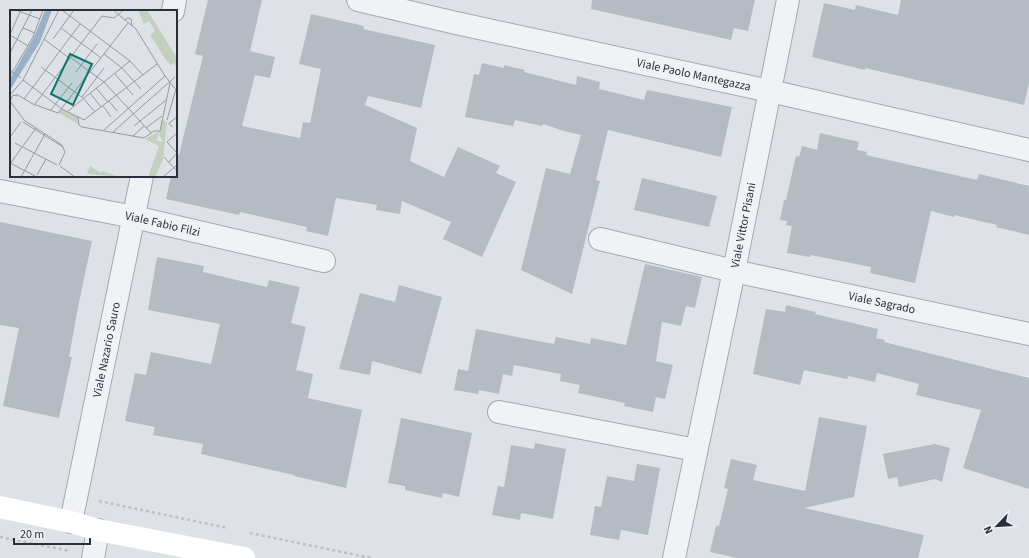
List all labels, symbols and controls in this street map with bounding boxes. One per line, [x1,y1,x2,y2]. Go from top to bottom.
inset map [10,10,177,177]
street label: Viale Paolo Mantegazza [635,54,753,95]
street label: Viale Vittor Pisani [726,181,760,269]
street label: Viale Fabio Filzi [124,207,202,241]
street label: Viale Sagrado [847,287,917,318]
street label: Viale Nazario Sauro [88,300,124,399]
north arrow [977,506,1017,546]
scale bar [14,520,90,546]
text: N [980,524,997,537]
text: 20 m [20,526,44,543]

